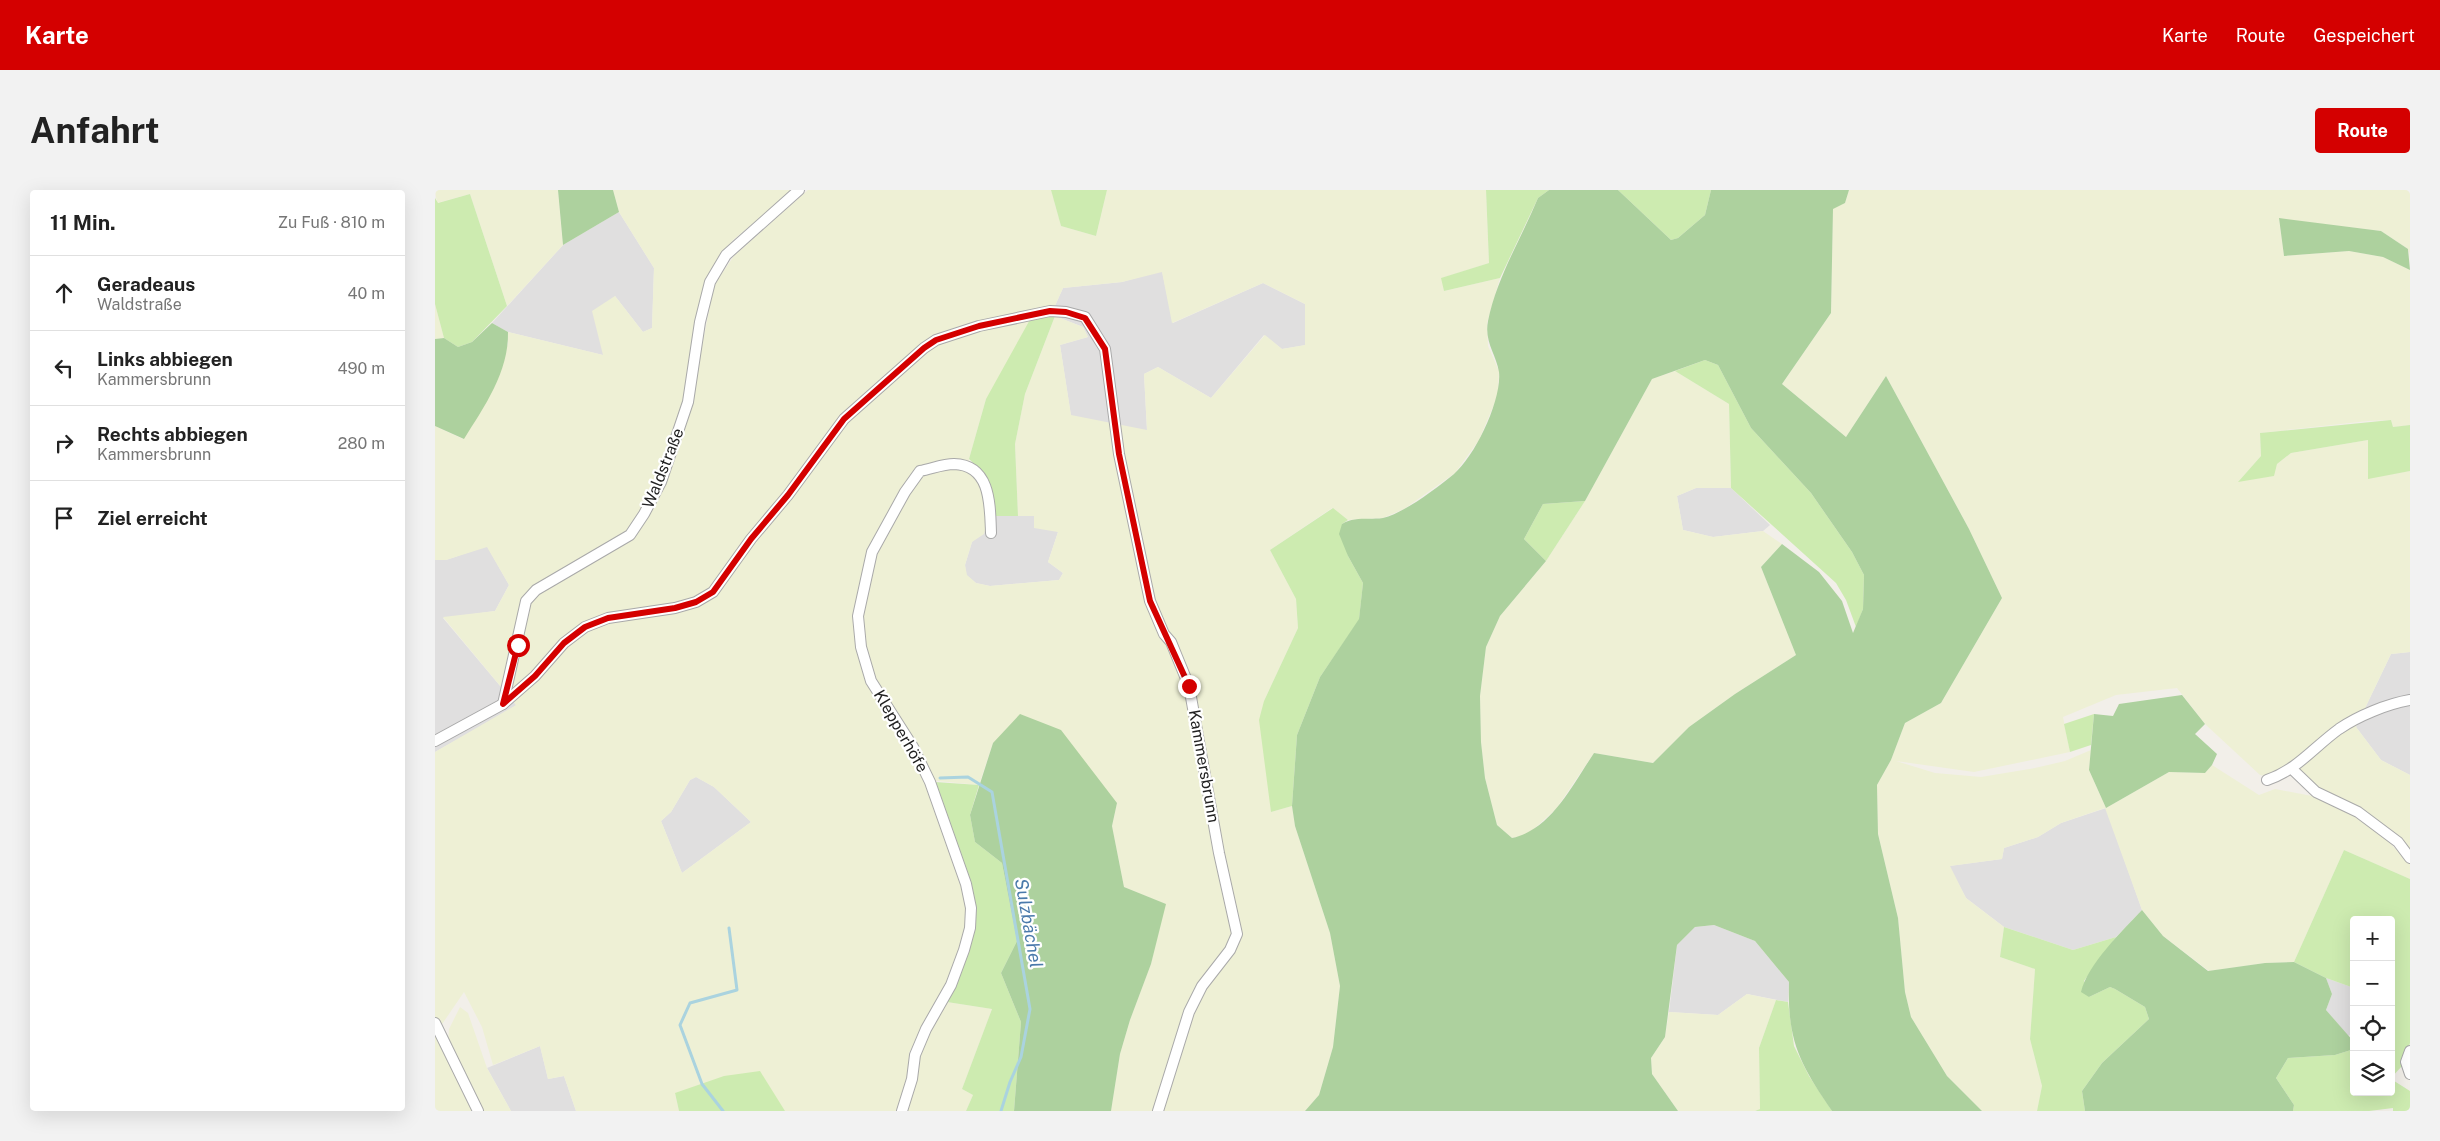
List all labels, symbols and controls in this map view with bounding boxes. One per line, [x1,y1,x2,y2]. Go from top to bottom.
text: Karte [25,21,89,49]
text: Karte [2162,25,2208,46]
text: Route [2236,25,2285,46]
text: Gespeichert [2313,25,2415,46]
button: Route [2315,108,2410,153]
text: Anfahrt [30,110,160,151]
text: 11 Min. [50,210,116,235]
text: Zu Fuß · 810 m [278,213,385,232]
text: Geradeaus [97,273,195,295]
icon: ahead [50,279,78,307]
text: 40 m [347,284,385,303]
text: Waldstraße [97,295,182,314]
text: Links abbiegen [97,348,233,370]
icon: left [50,354,78,382]
text: 490 m [338,359,385,378]
text: Kammersbrunn [97,370,211,389]
text: Rechts abbiegen [97,423,248,445]
street label: Waldstraße [638,425,688,511]
icon: right [50,429,78,457]
text: 280 m [338,434,385,453]
text: Kammersbrunn [97,445,211,464]
icon: arrive [50,504,78,532]
text: Ziel erreicht [97,507,208,529]
route start [507,634,530,657]
route end [1178,675,1201,698]
street label: Klepperhöfe [870,686,932,776]
street label: Kammersbrunn [1185,708,1223,824]
water label: Sulzbächel [1011,877,1047,969]
map controls [2350,916,2395,1096]
button: + [2350,916,2395,961]
button: − [2350,961,2395,1006]
button: locate [2350,1006,2395,1051]
button: layers [2350,1051,2395,1096]

